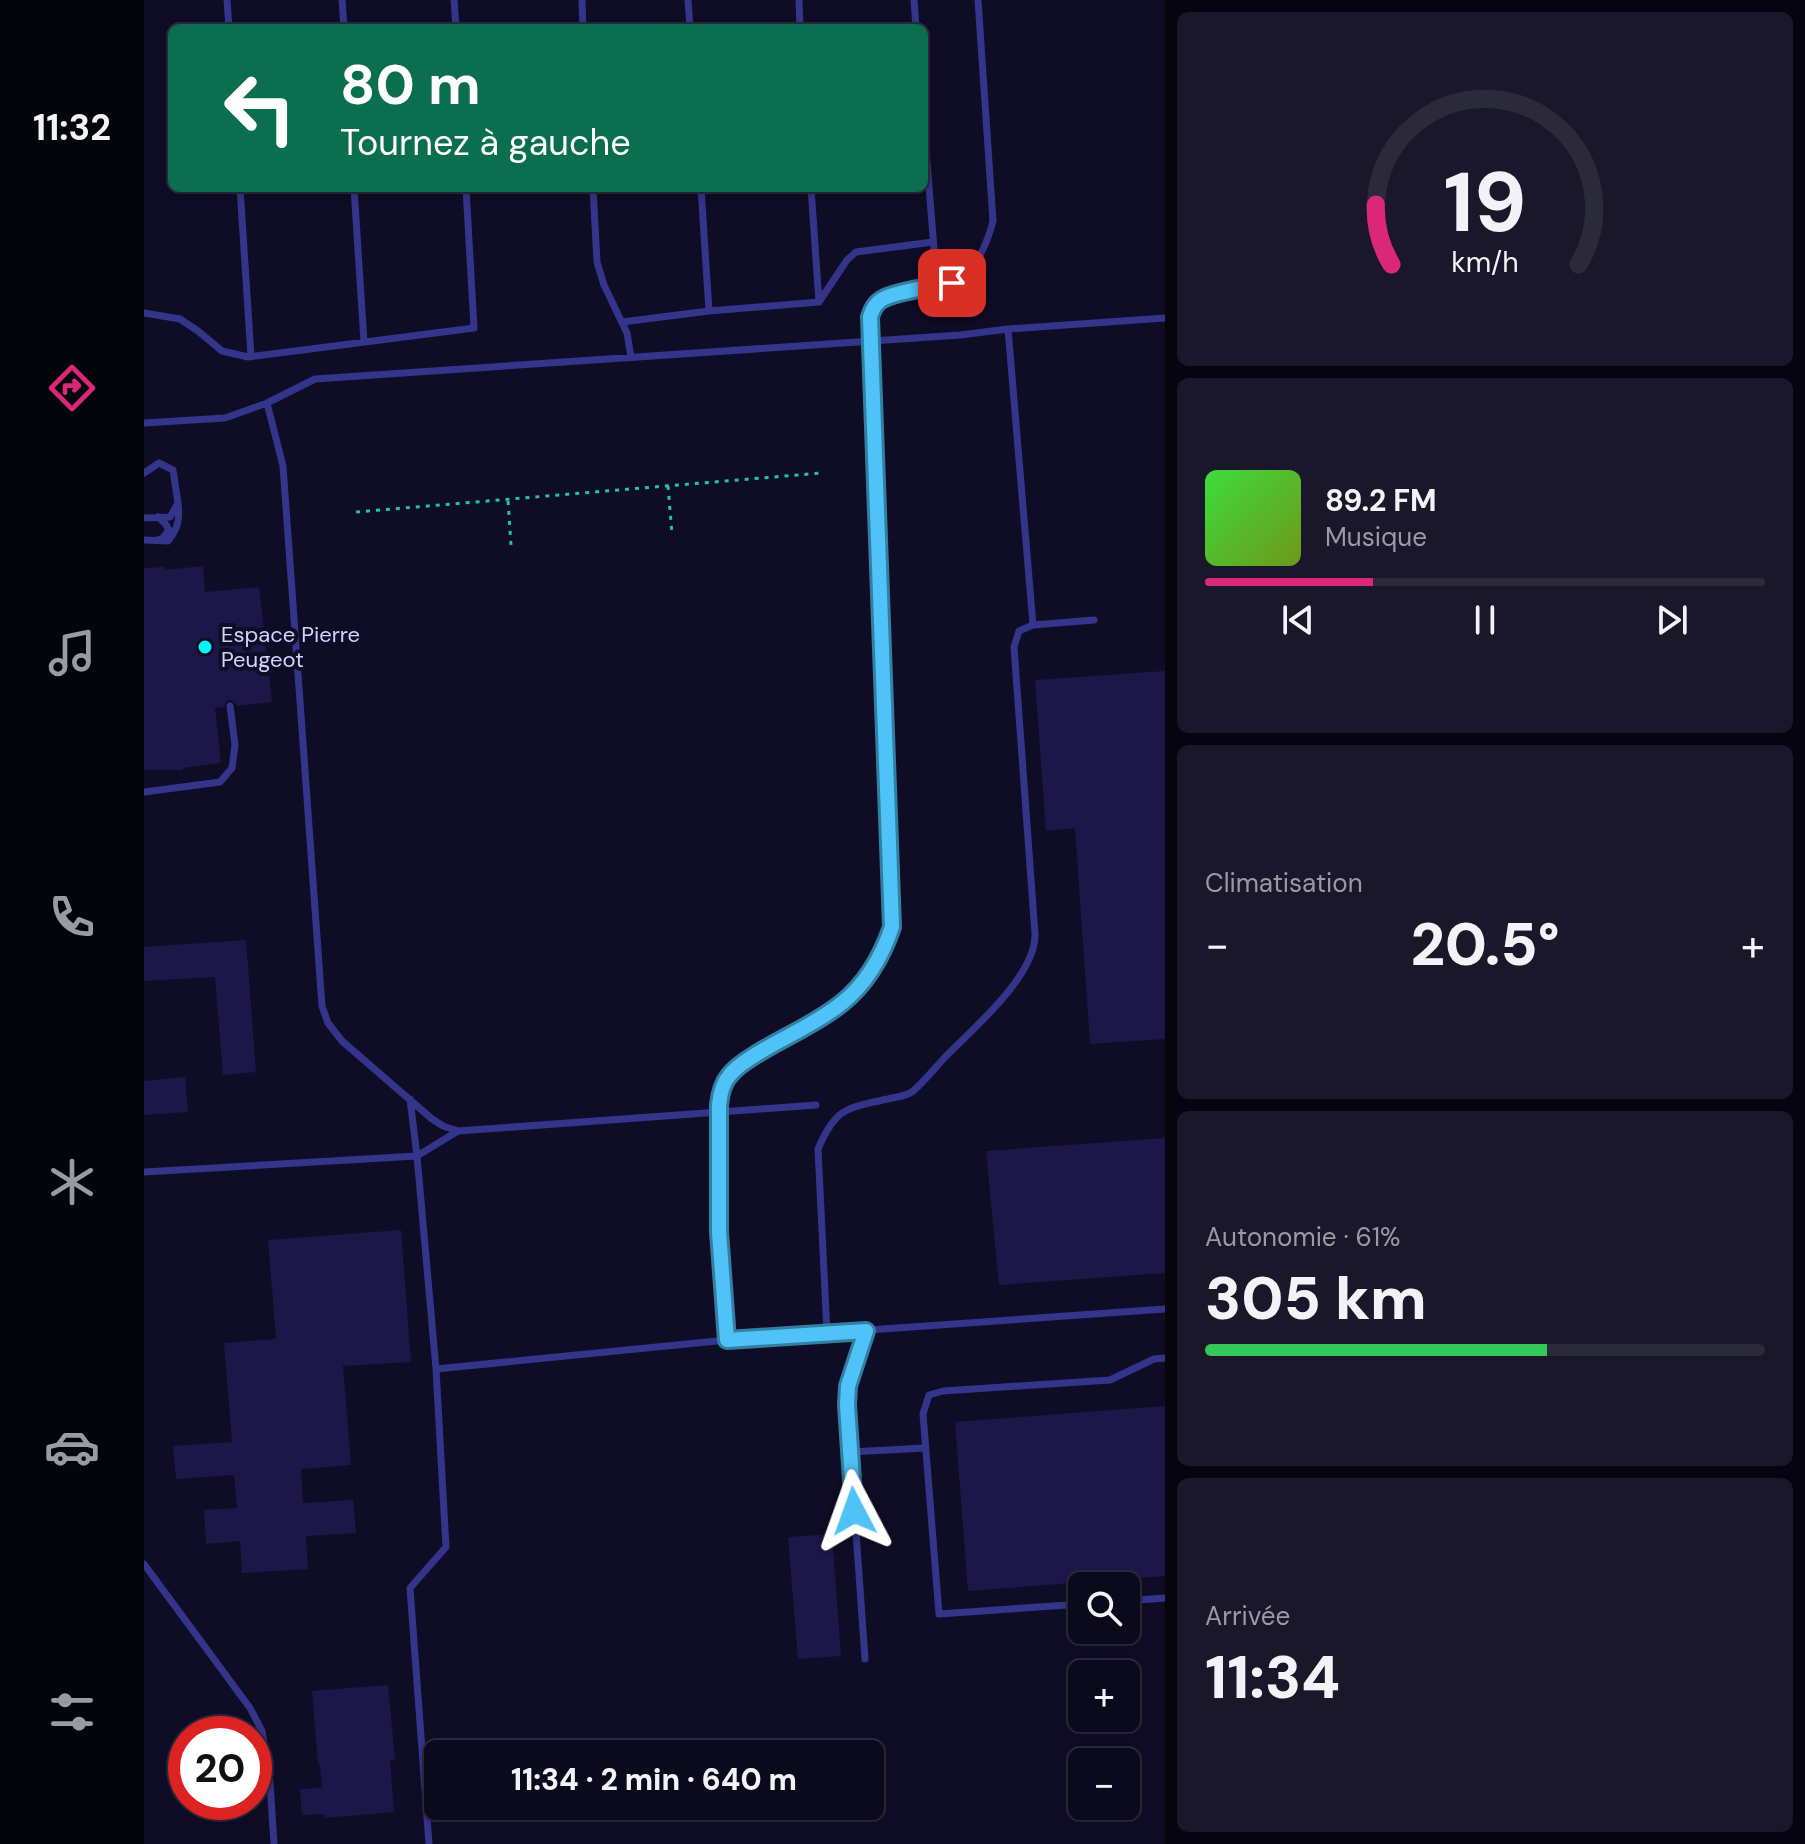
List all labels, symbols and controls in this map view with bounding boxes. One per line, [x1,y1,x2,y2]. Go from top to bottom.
text: 80 m [340,48,481,121]
icon: left [208,56,312,160]
text: 11:32 [33,104,111,151]
text: Tournez à gauche [340,119,631,166]
text: 19 [1443,148,1527,257]
text: km/h [1451,244,1519,281]
pin [918,249,986,317]
icon: arrive [930,261,974,305]
icon: directions [44,360,100,416]
text: 89.2 FM [1325,481,1437,520]
text: Musique [1325,520,1427,554]
icon: previous [1276,598,1320,642]
icon: pause [1463,598,1507,642]
icon: next [1650,598,1694,642]
place label: Espace Pierre Peugeot [221,620,360,674]
icon: music [44,625,100,681]
marker: Espace Pierre Peugeot [196,638,214,656]
text: Climatisation [1205,866,1363,900]
icon: phone [44,889,100,945]
text: 20.5° [1410,905,1560,984]
text: − [1205,916,1229,974]
text: + [1741,916,1765,974]
icon: climate [44,1154,100,1210]
text: Autonomie · 61% [1205,1220,1401,1254]
text: 305 km [1205,1259,1427,1338]
icon: car [44,1419,100,1475]
position arrow [812,1469,896,1553]
map controls [1068,1572,1140,1820]
button: search [1068,1572,1140,1644]
text: Arrivée [1205,1599,1290,1633]
text: 11:34 [1205,1638,1340,1717]
button: + [1068,1660,1140,1732]
icon: filters [44,1684,100,1740]
speed limit sign: 20 [168,1716,272,1820]
button: − [1068,1748,1140,1820]
text: 11:34 · 2 min · 640 m [511,1760,797,1799]

